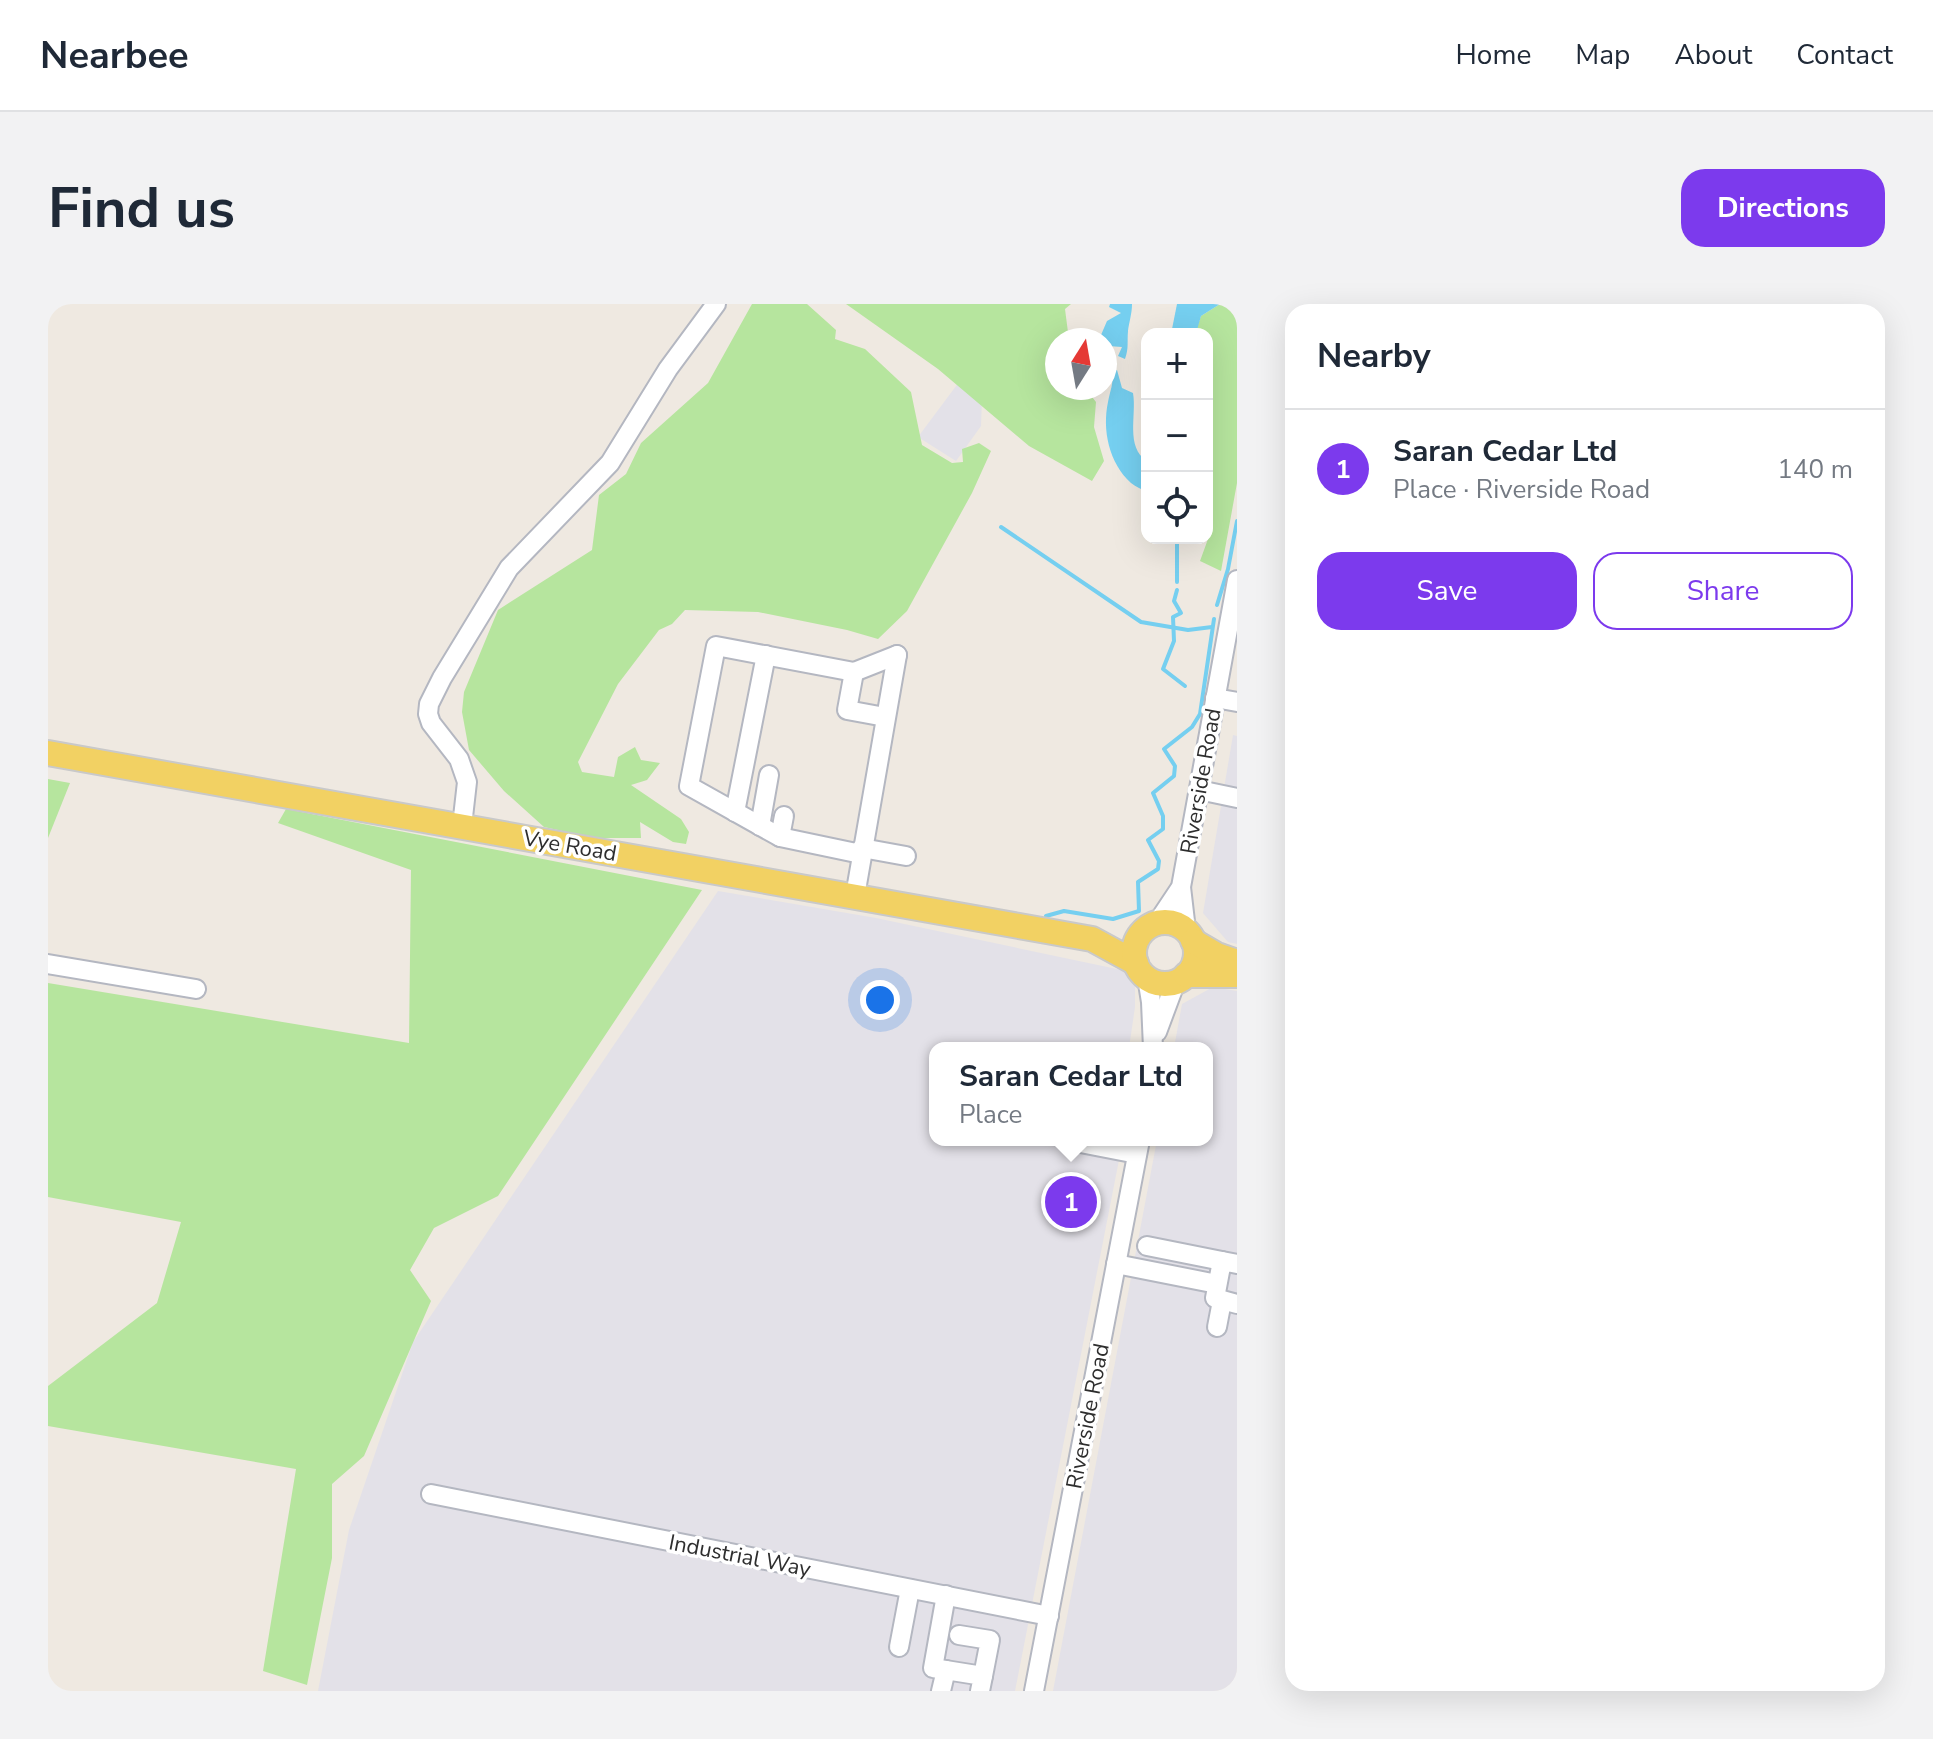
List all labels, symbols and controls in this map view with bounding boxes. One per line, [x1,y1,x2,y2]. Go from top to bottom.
text: Nearbee [40,30,189,81]
text: Home [1456,36,1531,74]
text: Map [1575,36,1630,74]
text: About [1674,36,1752,74]
text: Contact [1796,36,1893,74]
button: Directions [1681,169,1885,247]
text: Find us [48,170,235,247]
north arrow [1045,328,1117,400]
map controls [1141,328,1213,544]
button: + [1141,328,1213,400]
text: Nearby [1317,333,1431,379]
button: − [1141,400,1213,472]
text: Saran Cedar Ltd [1393,431,1617,472]
text: 1 [1335,452,1351,487]
text: 140 m [1777,452,1853,487]
button: locate [1141,472,1213,544]
text: Place · Riverside Road [1393,472,1650,507]
button: Save [1317,552,1577,630]
button: Share [1593,552,1853,630]
street label: Riverside Road [1173,706,1229,856]
street label: Vye Road [520,823,619,869]
your location [860,980,900,1020]
popup [929,1042,1213,1146]
text: Saran Cedar Ltd [959,1056,1183,1097]
text: Place [959,1097,1022,1132]
pin: 1 [1045,1172,1097,1232]
street label: Riverside Road [1059,1341,1117,1491]
street label: Industrial Way [666,1528,814,1585]

